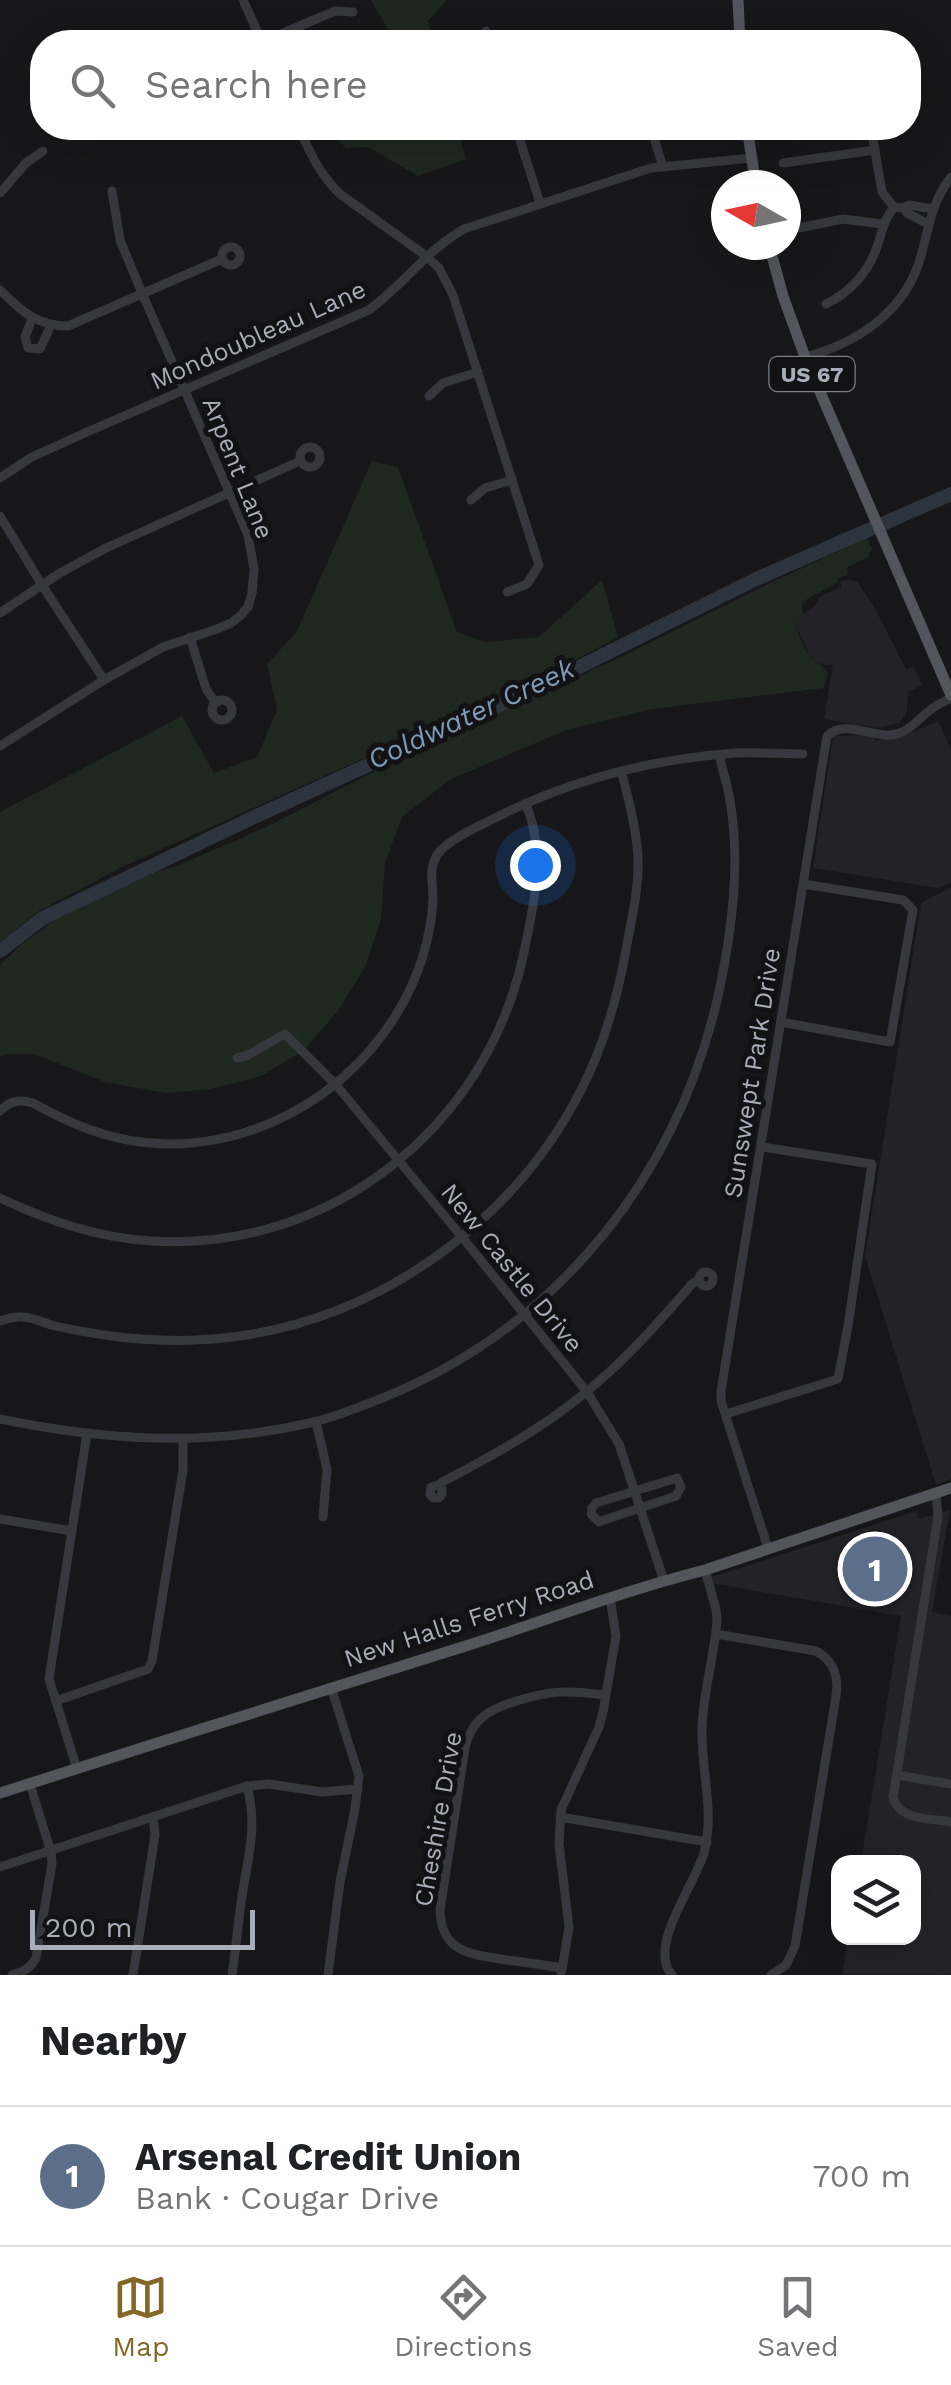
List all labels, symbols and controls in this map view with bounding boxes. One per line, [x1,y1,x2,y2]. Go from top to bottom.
search box [30,30,921,140]
icon: search [65,58,120,113]
text: Search here [145,63,368,107]
north arrow [711,170,801,260]
street label: Mondoubleau Lane [146,274,370,396]
road number: US 67 [770,357,854,391]
street label: Arpent Lane [196,393,280,543]
water label: Coldwater Creek [363,651,580,776]
your location [510,840,561,891]
street label: Sunswept Park Drive [718,946,786,1200]
street label: New Castle Drive [435,1178,589,1358]
pin: 1 [842,1532,908,1606]
street label: New Halls Ferry Road [340,1565,598,1673]
street label: Cheshire Drive [408,1729,468,1909]
map controls [831,1855,921,1945]
button: layers [831,1855,921,1945]
scale bar [30,1905,255,1950]
text: 200 m [45,1911,132,1944]
text: Nearby [40,2016,187,2065]
text: Arsenal Credit Union [135,2135,521,2179]
text: 1 [66,2157,79,2195]
text: 700 m [812,2157,911,2195]
text: Bank · Cougar Drive [135,2179,439,2217]
tab: Map [112,2270,170,2363]
tab: Directions [394,2270,533,2363]
tab: Saved [757,2270,839,2363]

